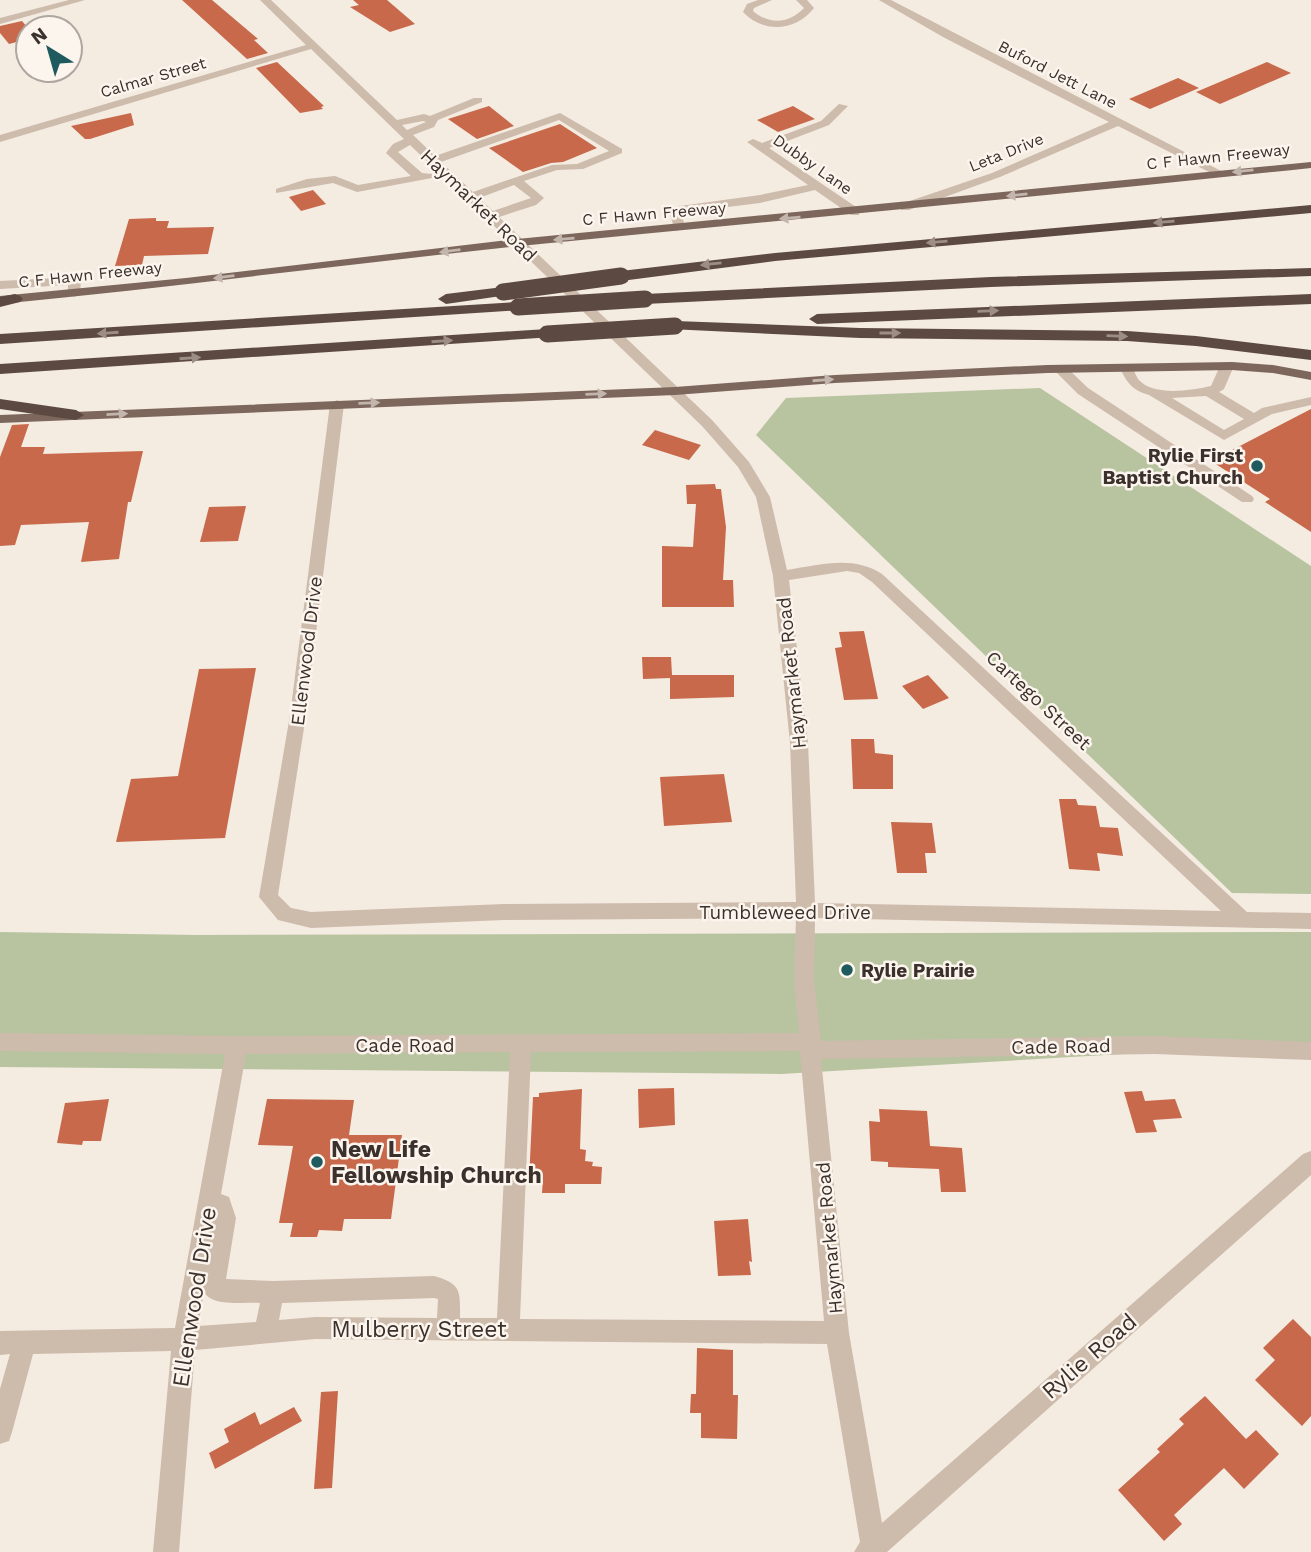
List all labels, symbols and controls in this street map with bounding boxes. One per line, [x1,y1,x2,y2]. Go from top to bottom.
north arrow [14,14,84,84]
text: N [27,22,52,49]
street label: Buford Jett Lane [995,36,1120,113]
street label: Calmar Street [98,53,208,102]
street label: Leta Drive [966,129,1046,176]
street label: Dubby Lane [769,130,856,199]
street label: C F Hawn Freeway [1145,139,1292,173]
street label: Haymarket Road [416,144,541,267]
one-way arrow [1232,166,1254,177]
one-way arrow [1006,190,1028,201]
street label: C F Hawn Freeway [581,198,727,229]
one-way arrow [779,213,801,224]
one-way arrow [1153,216,1175,227]
one-way arrow [553,233,575,244]
one-way arrow [926,237,948,248]
one-way arrow [438,245,460,256]
street label: C F Hawn Freeway [17,257,164,291]
one-way arrow [700,258,722,269]
one-way arrow [213,272,235,283]
one-way arrow [977,306,999,317]
one-way arrow [879,327,901,339]
one-way arrow [97,328,119,339]
one-way arrow [1107,330,1129,341]
one-way arrow [431,335,453,346]
one-way arrow [180,352,202,363]
one-way arrow [813,374,835,385]
one-way arrow [585,388,607,399]
one-way arrow [358,397,380,408]
one-way arrow [106,408,128,419]
place label: Rylie First Baptist Church [1102,444,1244,489]
marker: Rylie First Baptist Church [1249,458,1265,474]
street label: Ellenwood Drive [286,575,327,727]
street label: Haymarket Road [772,596,811,750]
street label: Cartego Street [981,646,1096,755]
street label: Tumbleweed Drive [699,901,871,924]
place label: Rylie Prairie [861,959,975,982]
marker: Rylie Prairie [839,962,855,978]
street label: Cade Road [355,1034,455,1057]
street label: Cade Road [1011,1034,1111,1059]
place label: New Life Fellowship Church [331,1136,542,1189]
marker: New Life Fellowship Church [309,1154,325,1170]
street label: Haymarket Road [811,1161,848,1315]
street label: Ellenwood Drive [167,1205,222,1389]
street label: Rylie Road [1036,1308,1142,1405]
street label: Mulberry Street [331,1316,507,1343]

